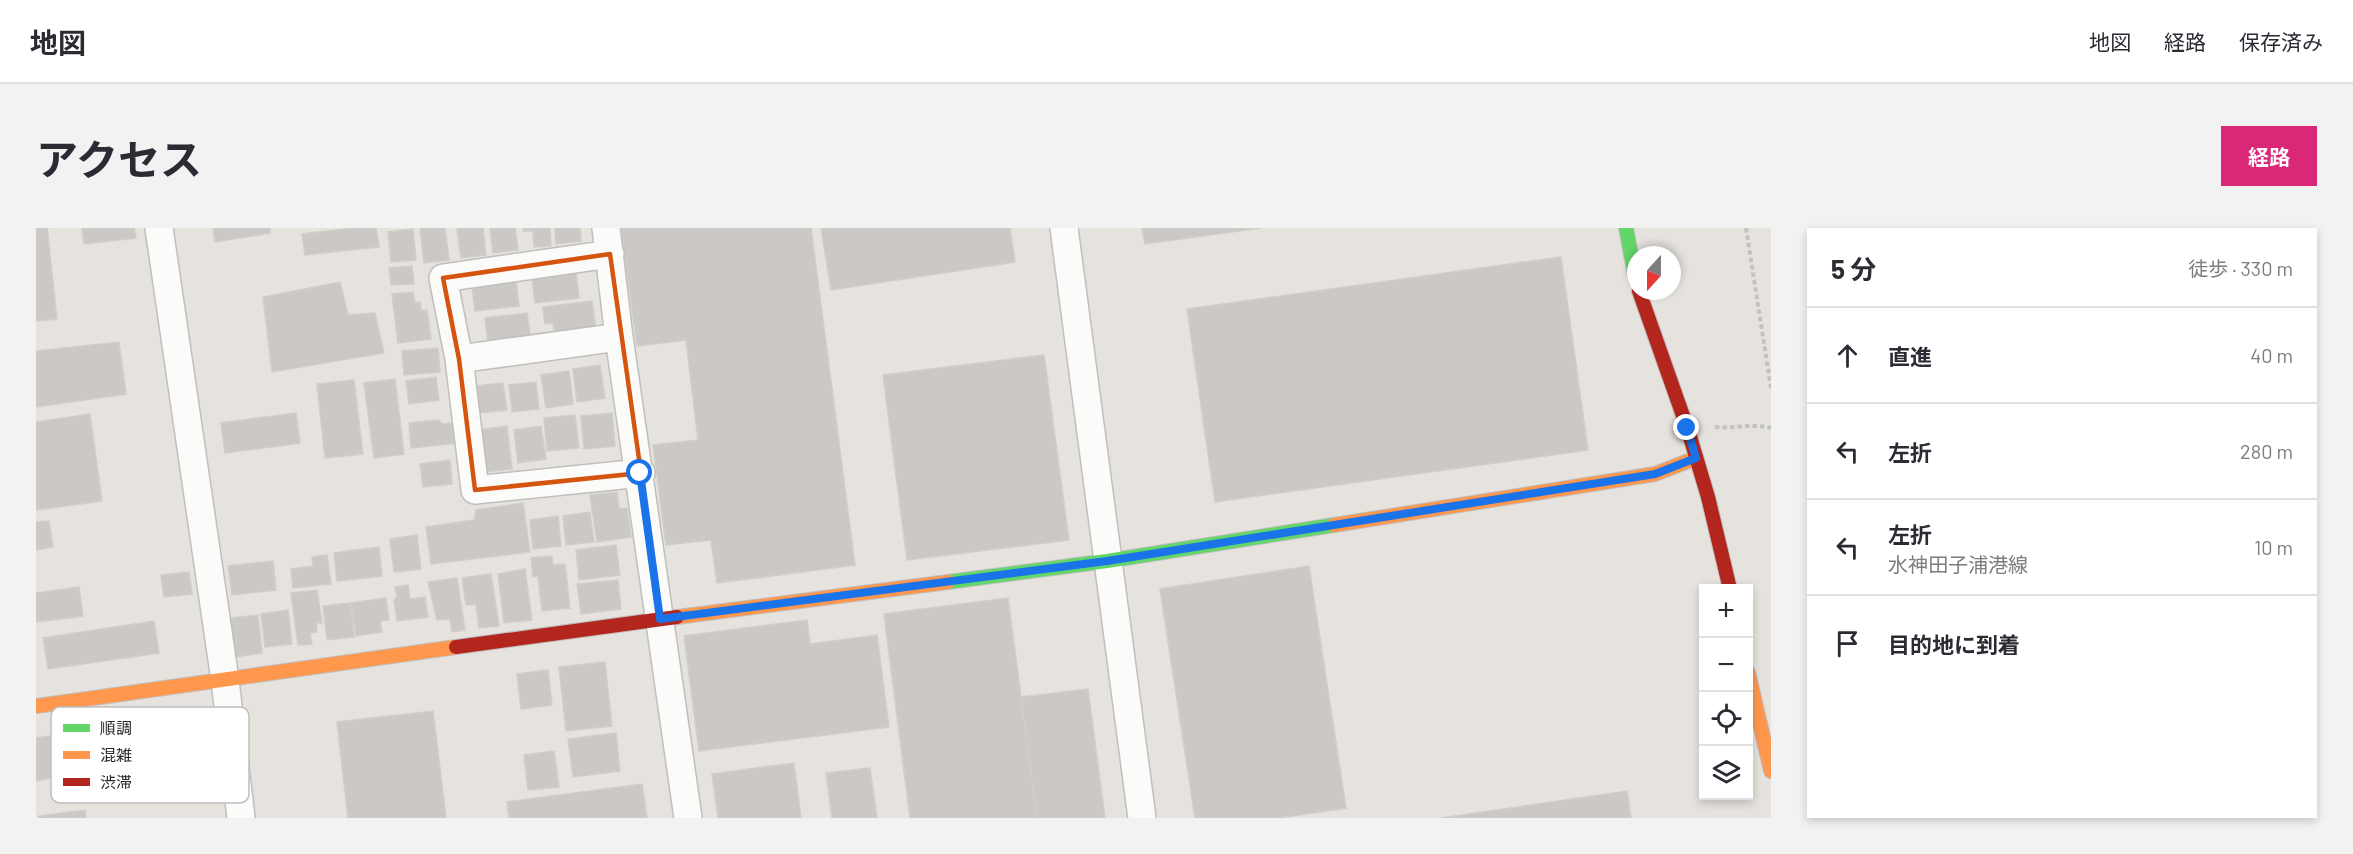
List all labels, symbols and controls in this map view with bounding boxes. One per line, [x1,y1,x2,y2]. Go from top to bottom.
text: 地図 [30,25,86,59]
text: 地図 [2089,29,2131,54]
text: 経路 [2164,29,2206,54]
text: 保存済み [2239,29,2323,54]
button: 経路 [2221,126,2317,186]
text: アクセス [36,133,202,183]
north arrow [1627,246,1681,300]
text: 5 分 [1831,253,1876,284]
text: 徒歩 · 330 m [2188,256,2293,280]
icon: ahead [1831,339,1864,372]
text: 直進 [1888,343,1932,369]
text: 40 m [2250,343,2293,367]
route end [1673,414,1699,440]
icon: left [1831,435,1864,468]
text: 左折 [1888,439,1932,465]
text: 280 m [2240,439,2293,463]
route start [626,459,652,485]
text: 左折 [1888,521,1932,547]
icon: left [1831,531,1864,564]
text: 10 m [2254,535,2293,559]
text: 水神田子浦港線 [1888,552,2028,576]
map controls [1699,584,1753,800]
button: + [1699,584,1753,638]
icon: arrive [1831,627,1864,660]
text: 目的地に到着 [1888,631,2020,657]
button: − [1699,638,1753,692]
button: locate [1699,692,1753,746]
legend [51,707,249,803]
text: 順調 [100,718,132,737]
text: 混雑 [100,745,132,764]
button: layers [1699,746,1753,800]
text: 渋滞 [100,772,132,791]

